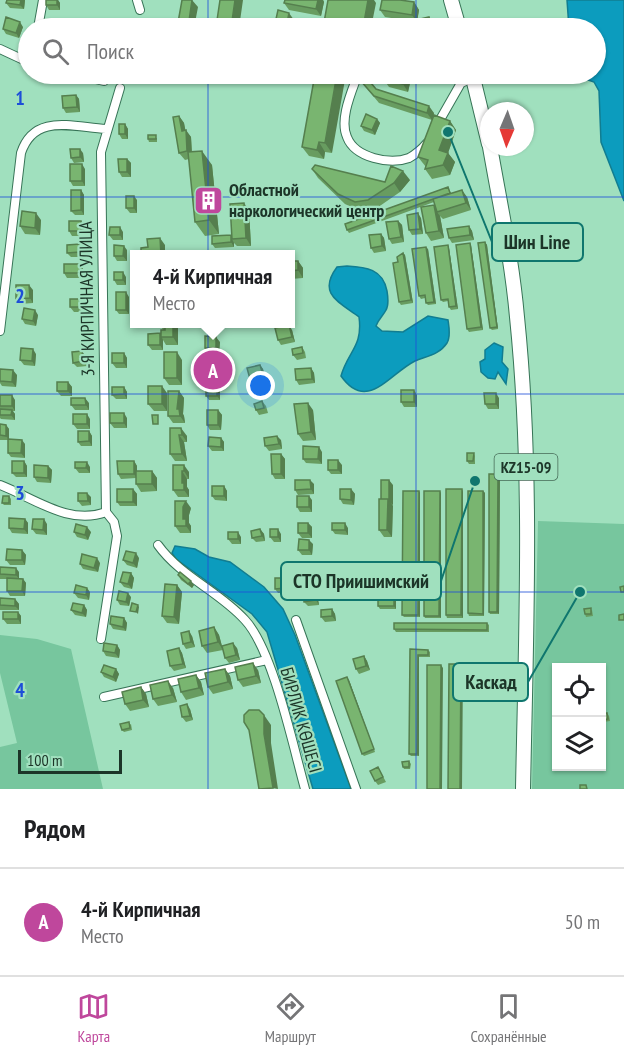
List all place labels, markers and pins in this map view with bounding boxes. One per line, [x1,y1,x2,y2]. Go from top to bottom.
place label: Областной наркологический центр [229,178,384,222]
building icon: Областной наркологический центр [192,184,224,216]
callout: Шин Line [492,223,583,261]
pin: A [194,348,232,392]
callout: СТО Приишимский [281,562,441,600]
callout: Каскад [453,663,528,701]

